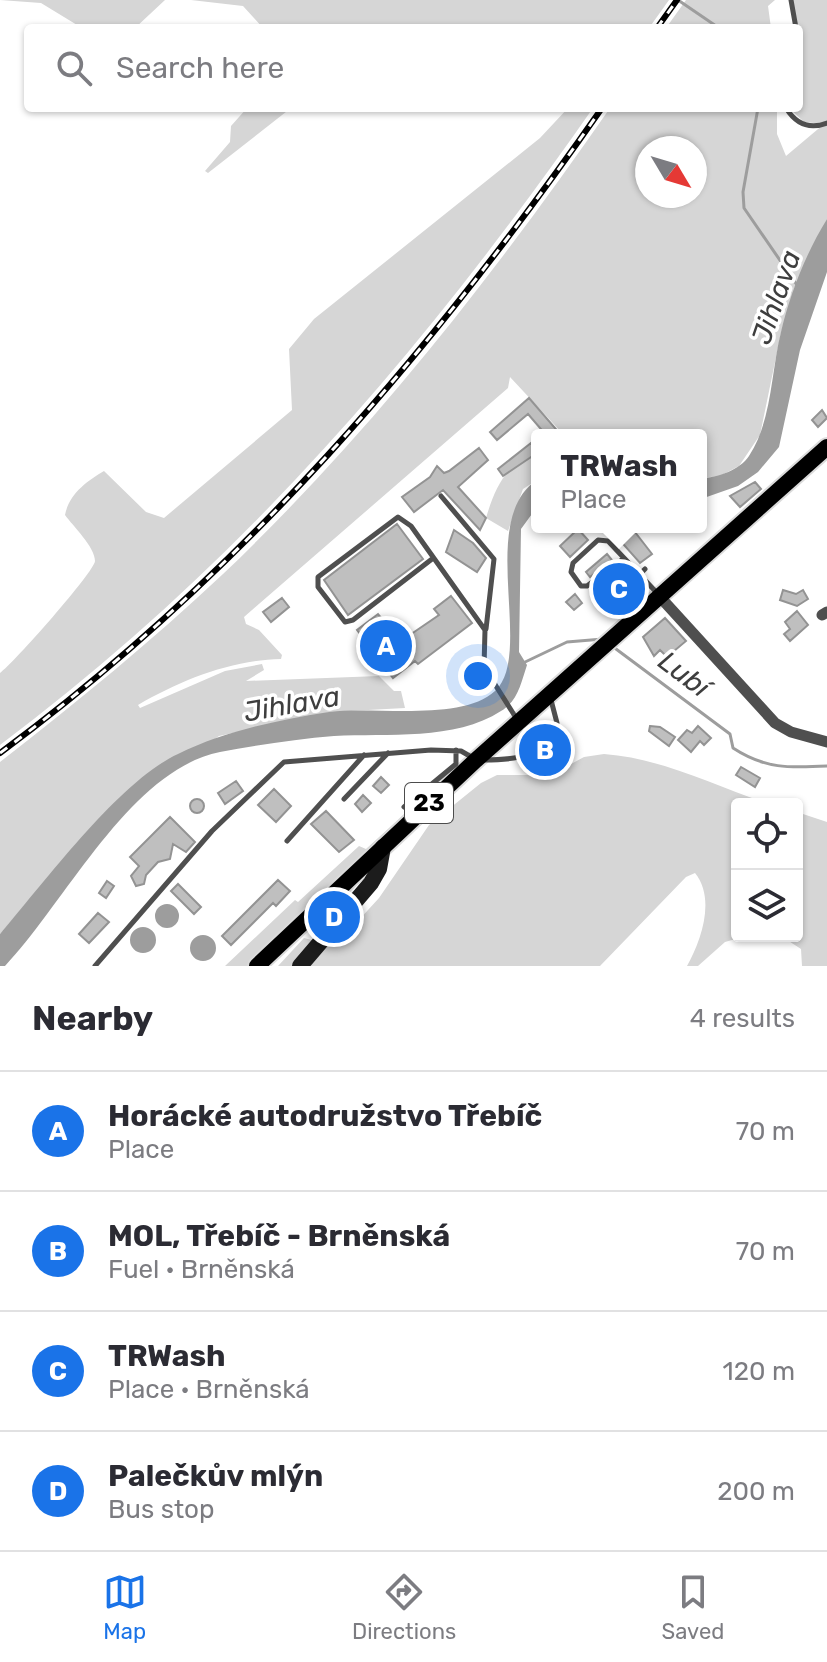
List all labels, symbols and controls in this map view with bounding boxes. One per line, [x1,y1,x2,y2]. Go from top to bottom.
search box [24,24,803,112]
icon: search [52,46,96,90]
text: Search here [116,50,284,86]
north arrow [635,136,707,208]
water label: Jihlava [745,246,807,348]
popup [531,429,707,533]
text: TRWash [560,448,678,484]
text: Place [560,484,627,515]
pin: C [593,559,645,619]
pin: A [360,616,412,676]
water label: Lubí [652,644,719,706]
your location [458,656,498,696]
water label: Jihlava [242,679,342,729]
pin: B [519,720,571,780]
road number: 23 [405,783,453,823]
map controls [731,798,803,942]
button: locate [731,798,803,870]
button: layers [731,870,803,942]
pin: D [308,887,360,947]
text: Nearby [32,998,153,1039]
text: 4 results [690,1003,795,1034]
text: Horácké autodružstvo Třebíč [108,1098,542,1134]
text: A [49,1116,67,1147]
text: 70 m [736,1116,795,1147]
text: Place [108,1134,174,1165]
text: MOL, Třebíč - Brněnská [108,1218,450,1254]
text: B [49,1236,67,1267]
text: 70 m [736,1236,795,1267]
text: Fuel · Brněnská [108,1254,295,1285]
text: TRWash [108,1338,226,1374]
text: C [49,1356,67,1387]
text: 120 m [723,1356,795,1387]
text: Place · Brněnská [108,1374,310,1405]
text: Palečkův mlýn [108,1458,323,1494]
text: D [49,1476,67,1507]
text: 200 m [717,1476,795,1507]
text: Bus stop [108,1494,214,1525]
tab: Map [103,1570,147,1645]
tab: Directions [352,1570,456,1645]
tab: Saved [662,1570,724,1645]

